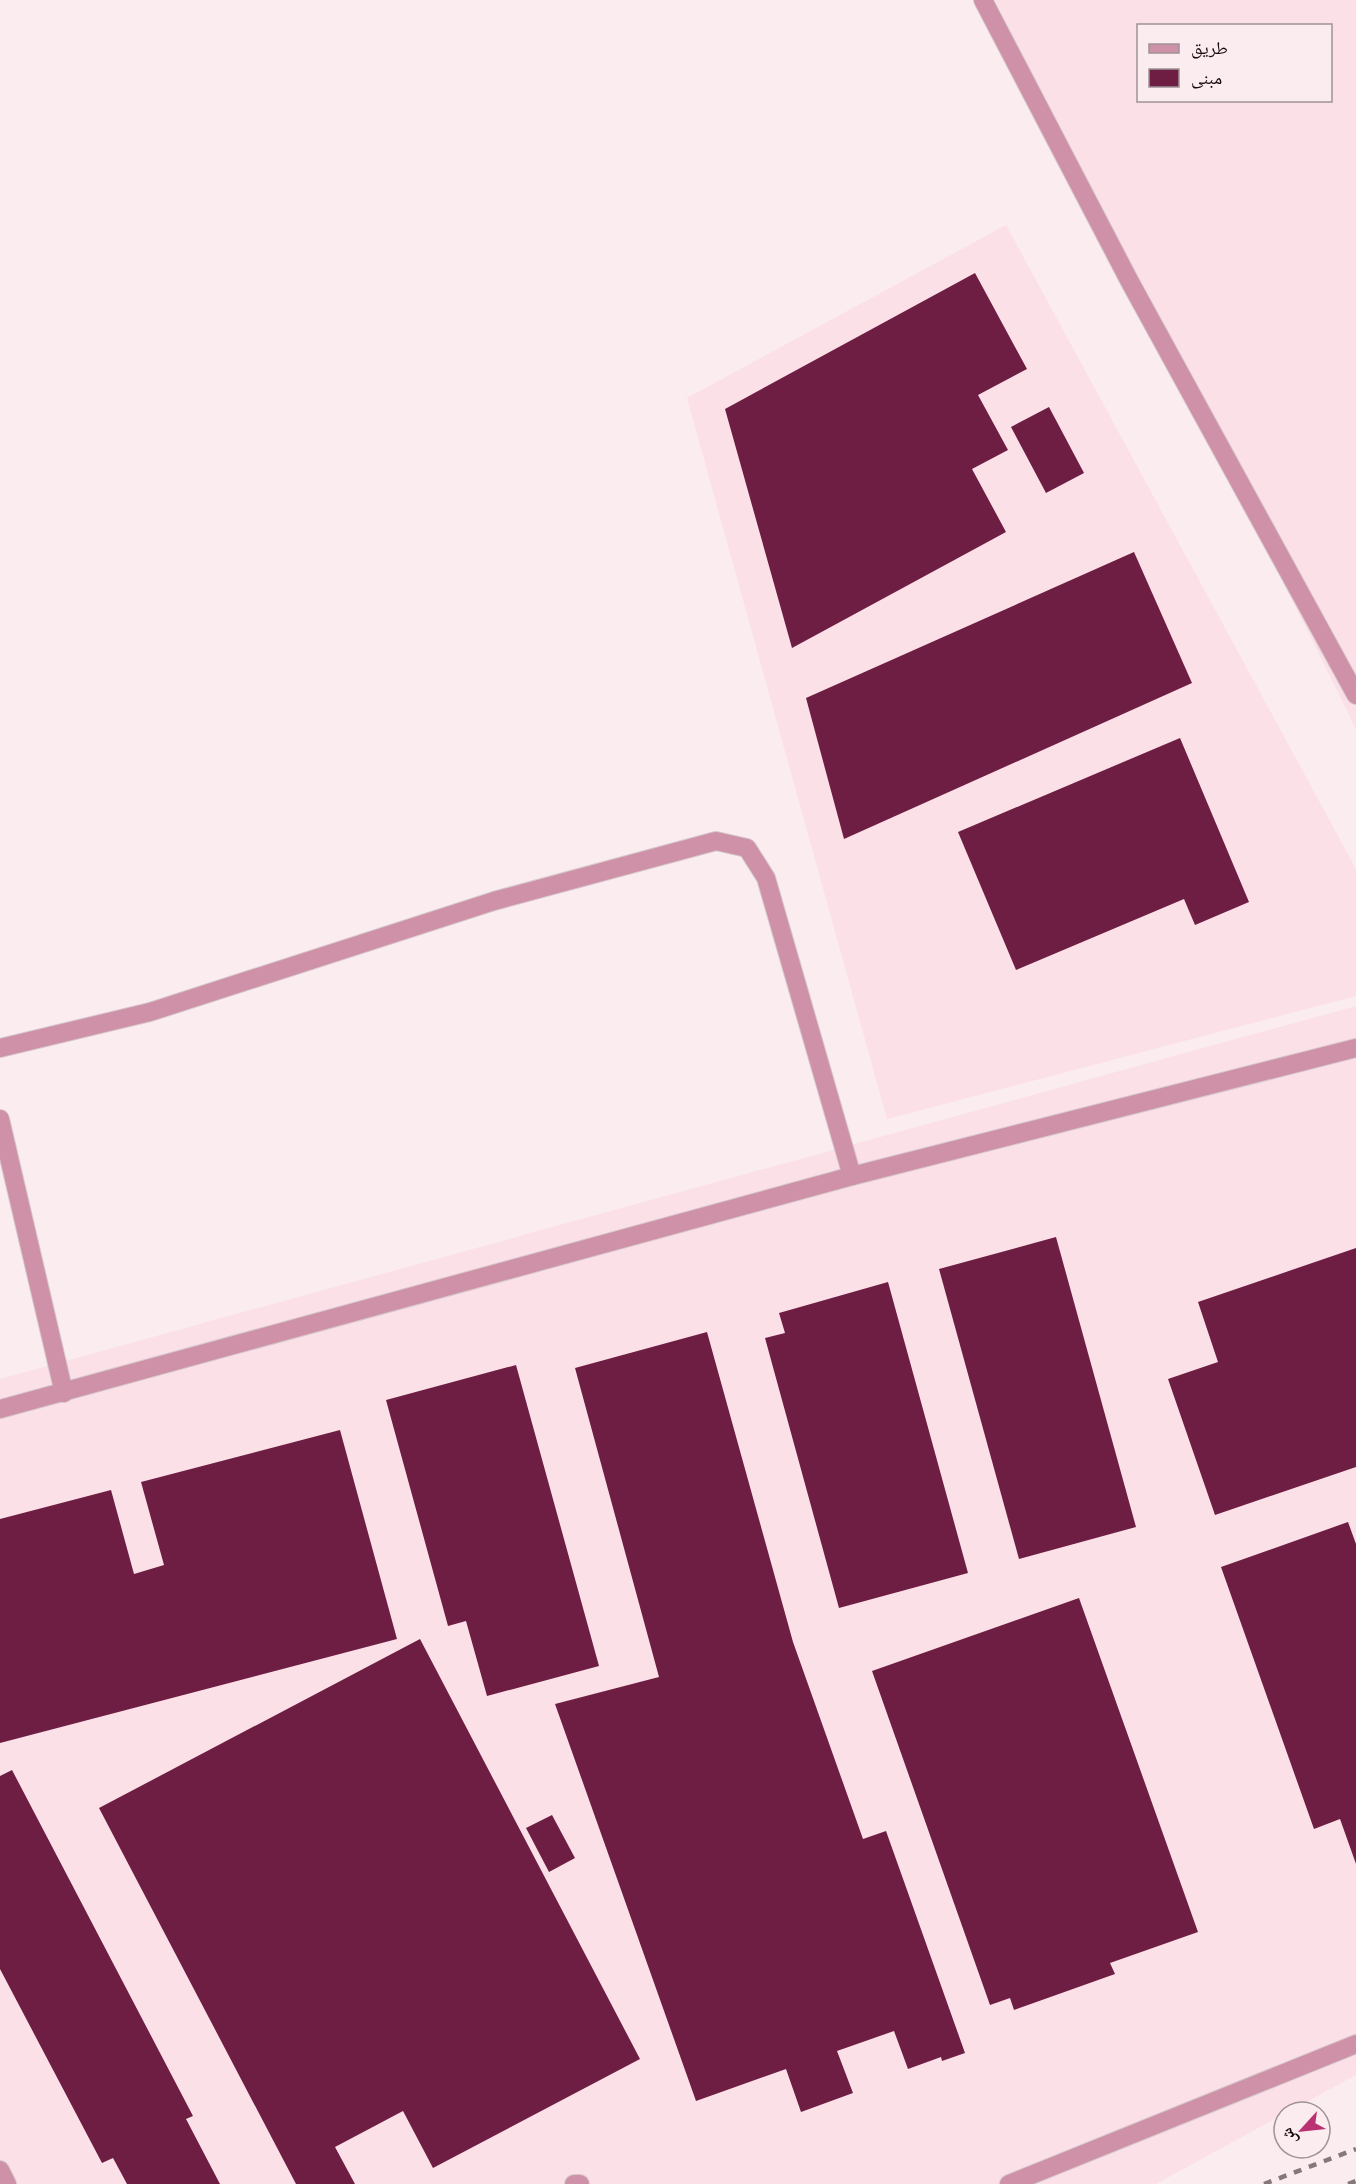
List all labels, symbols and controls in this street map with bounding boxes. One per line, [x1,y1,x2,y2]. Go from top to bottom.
legend [1137,24,1332,102]
text: طريق [1191,35,1228,60]
text: مبنى [1191,65,1222,90]
north arrow [1272,2100,1332,2160]
text: ش [1275,2124,1303,2149]

